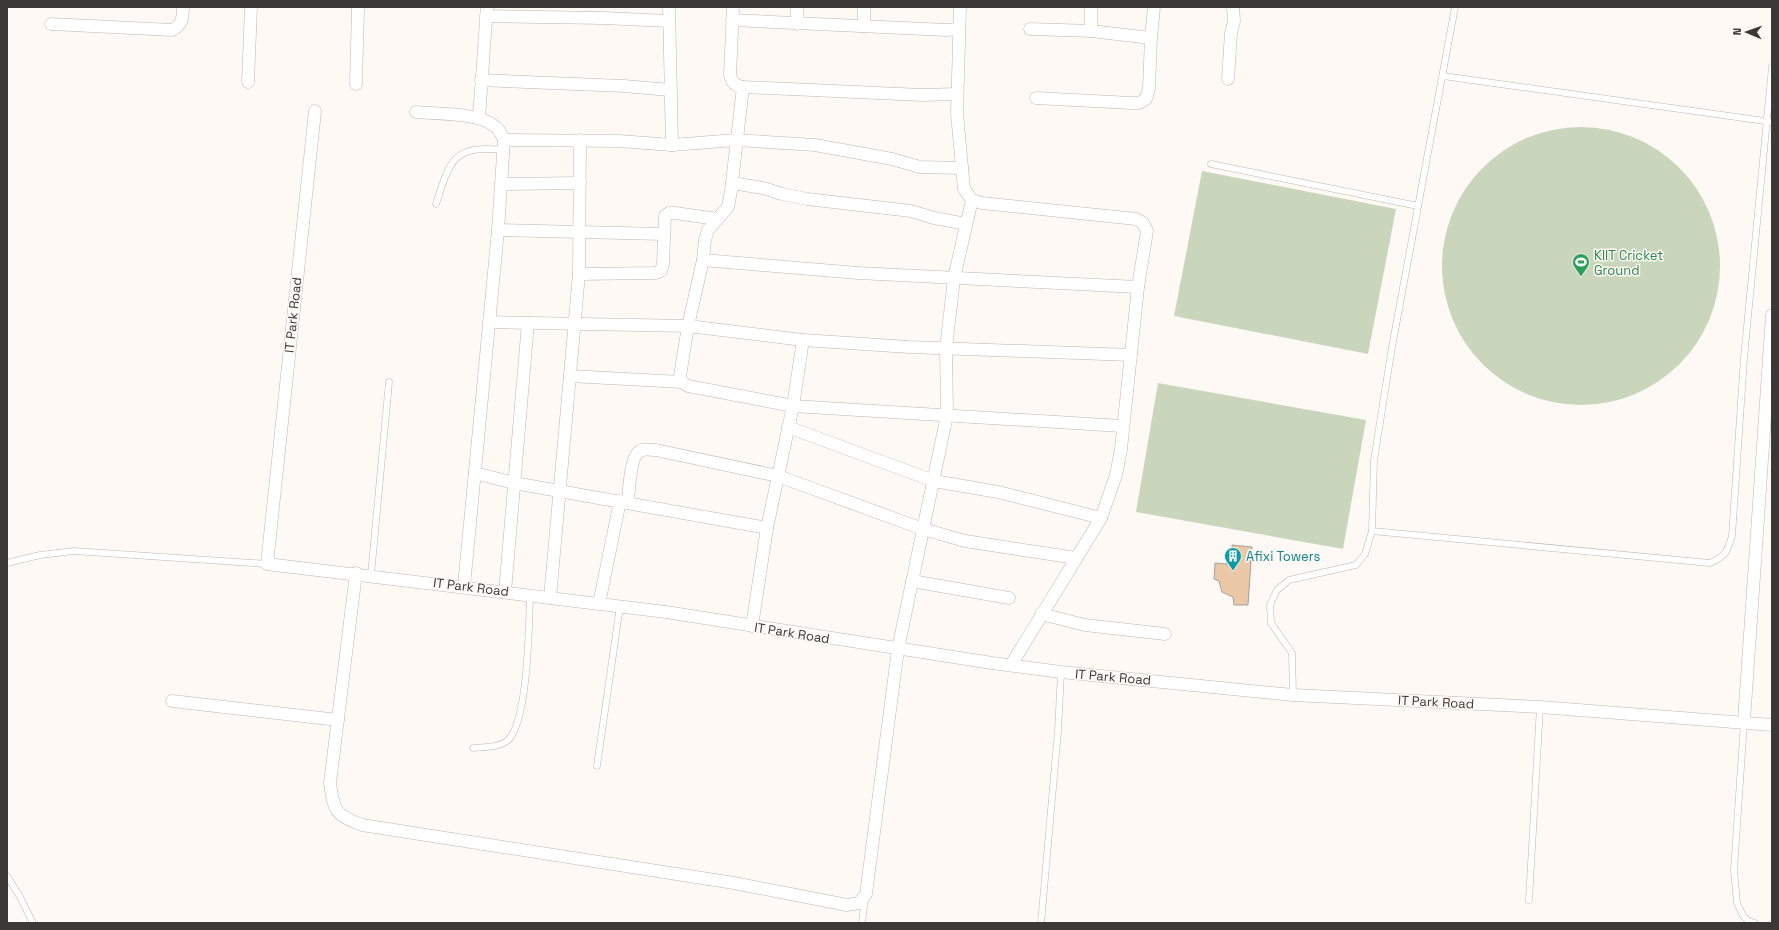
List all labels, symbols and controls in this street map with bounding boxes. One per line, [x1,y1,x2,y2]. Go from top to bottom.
north arrow [1727,12,1767,52]
text: N [1730,28,1744,36]
place label: KIIT Cricket Ground [1594,247,1663,279]
sports icon: KIIT Cricket Ground [1571,252,1591,277]
street label: IT Park Road [281,276,305,354]
building icon: Afixi Towers [1223,546,1243,571]
place label: Afixi Towers [1246,548,1320,565]
street label: IT Park Road [432,574,510,600]
street label: IT Park Road [753,619,831,647]
street label: IT Park Road [1074,665,1152,689]
street label: IT Park Road [1398,692,1474,712]

